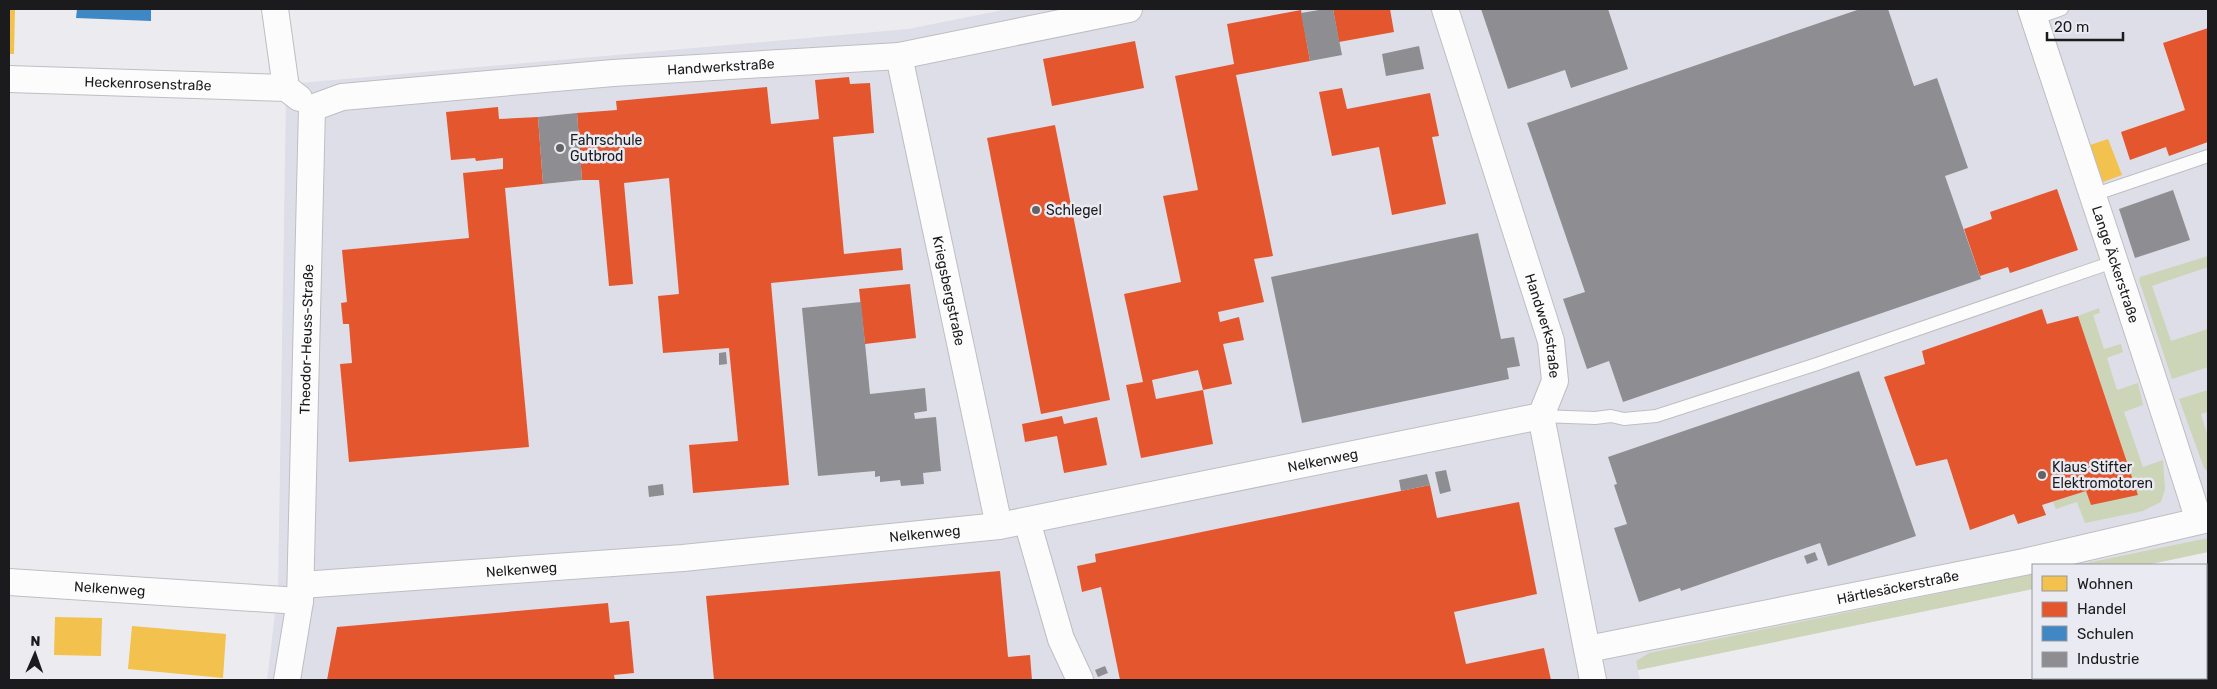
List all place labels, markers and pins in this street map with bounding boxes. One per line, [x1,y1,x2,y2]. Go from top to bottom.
place label: Fahrschule Gutbrod [570,132,643,165]
marker: Fahrschule Gutbrod [554,142,566,154]
place label: Schlegel [1046,202,1102,219]
marker: Schlegel [1030,204,1042,216]
place label: Klaus Stifter Elektromotoren [2052,459,2153,492]
marker: Klaus Stifter Elektromotoren [2036,469,2048,481]

